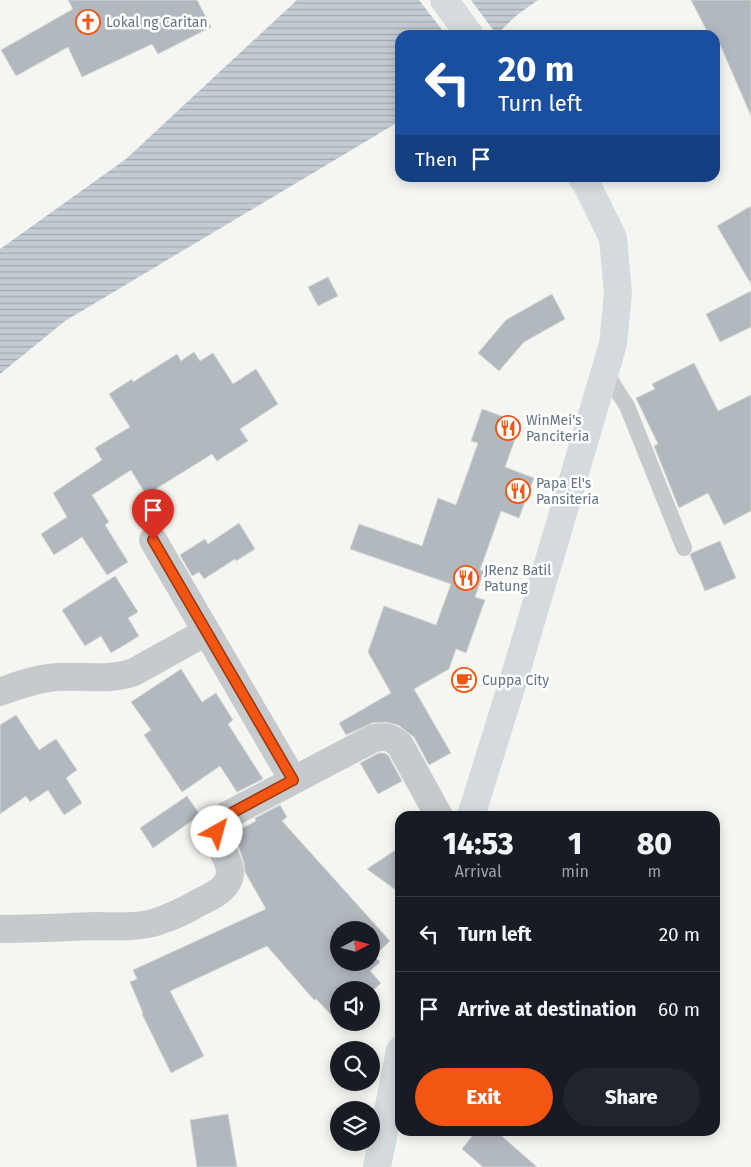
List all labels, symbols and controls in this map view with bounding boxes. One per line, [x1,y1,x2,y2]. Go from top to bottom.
church icon: Lokal ng Caritan [75,9,101,35]
place label: Lokal ng Caritan [106,14,208,31]
text: 20 m [498,48,574,90]
icon: left [415,50,480,115]
text: Turn left [498,90,582,117]
icon: arrive [467,145,495,173]
text: Then [415,148,457,171]
place label: WinMei's Panciteria [526,412,589,445]
restaurant icon: WinMei's Panciteria [495,415,521,441]
place label: Papa El's Pansiteria [536,475,599,508]
restaurant icon: Papa El's Pansiteria [505,478,531,504]
pin [132,489,174,540]
icon: arrive [139,496,167,524]
place label: JRenz Batil Patung [484,562,551,595]
restaurant icon: JRenz Batil Patung [453,565,479,591]
cafe icon: Cuppa City [451,667,477,693]
place label: Cuppa City [482,672,549,689]
position arrow [190,805,242,857]
text: 14:53 [443,826,514,862]
text: 1 [568,826,582,862]
text: 80 [637,826,672,862]
text: Arrival [455,862,502,881]
text: min [561,862,589,881]
text: m [648,862,661,881]
icon: left [415,920,443,948]
north arrow [330,921,380,971]
map controls [330,921,380,1151]
text: Turn left [458,923,532,946]
text: 20 m [659,923,700,946]
button: sound [330,981,380,1031]
icon: arrive [415,995,443,1023]
text: Arrive at destination [458,998,637,1021]
text: 60 m [658,998,700,1021]
button: search [330,1041,380,1091]
button: Exit [415,1068,553,1126]
button: Share [563,1068,700,1126]
button: layers [330,1101,380,1151]

